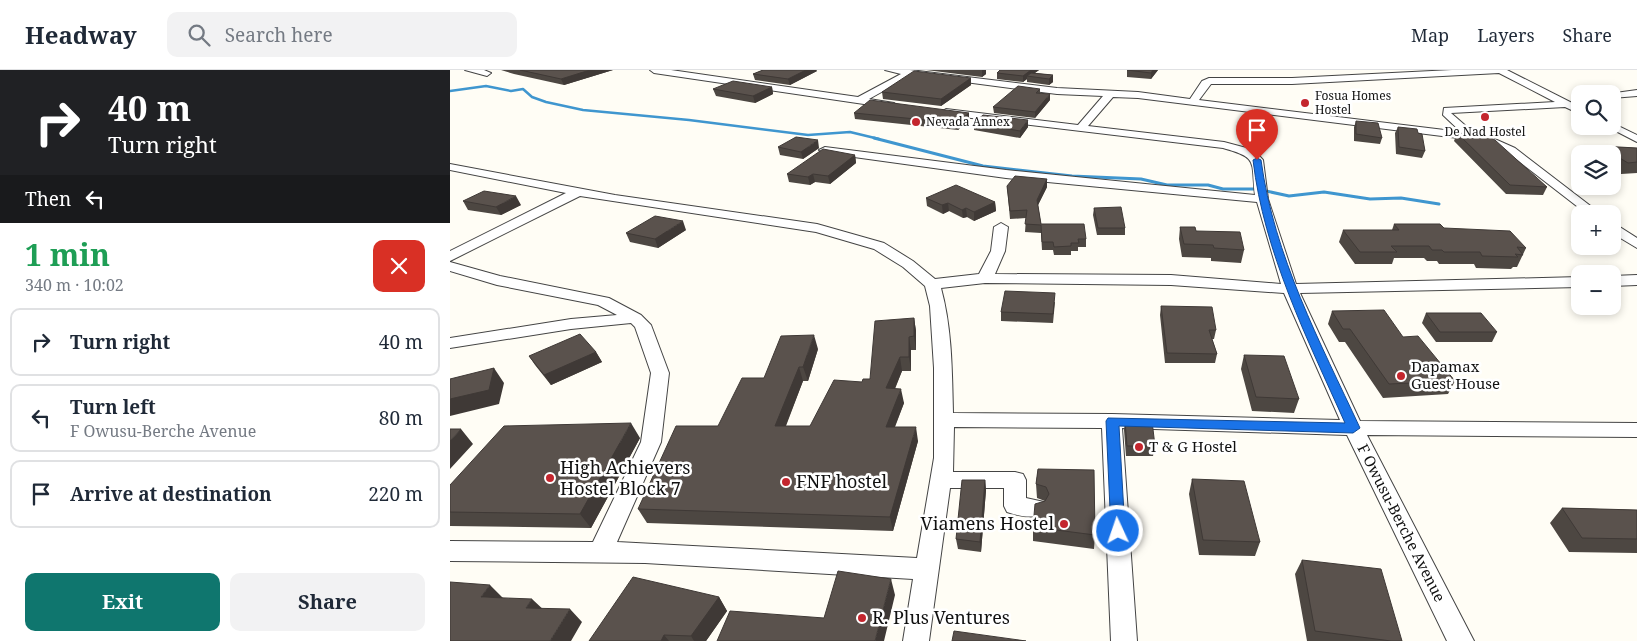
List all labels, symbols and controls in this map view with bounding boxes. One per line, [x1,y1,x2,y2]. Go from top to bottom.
search box [167,12,517,57]
text: Headway [25,18,137,51]
icon: search [185,21,213,49]
text: Search here [225,22,333,48]
text: Map [1411,23,1449,47]
text: Layers [1477,23,1535,47]
text: Share [1563,23,1612,47]
text: 40 m [108,84,191,131]
map controls [1571,85,1621,315]
button: search [1571,85,1621,135]
place label: Fosua Homes Hostel [1315,87,1391,118]
icon: right [25,90,90,155]
marker: Fosua Homes Hostel [1299,97,1311,109]
pin [1236,109,1278,160]
marker: De Nad Hostel [1479,111,1491,123]
place label: Nevada Annex [926,113,1010,130]
marker: Nevada Annex [910,116,922,128]
icon: arrive [1243,116,1271,144]
place label: De Nad Hostel [1445,123,1526,140]
text: Turn right [108,129,217,159]
button: layers [1571,145,1621,195]
icon: left [81,185,109,213]
text: Then [25,186,71,212]
button: + [1571,205,1621,255]
text: 1 min [25,234,110,275]
button: close [373,240,425,292]
button: − [1571,265,1621,315]
text: 340 m · 10:02 [25,274,124,296]
icon: right [27,328,55,356]
text: Turn right [70,329,170,355]
text: 40 m [379,329,423,355]
place label: Dapamax Guest House [1411,356,1500,393]
marker: Dapamax Guest House [1395,370,1407,382]
text: Turn left [70,394,156,420]
icon: left [27,404,55,432]
text: 80 m [379,405,423,431]
text: F Owusu-Berche Avenue [70,420,256,442]
place label: T & G Hostel [1149,436,1237,456]
street label: F Owusu-Berche Avenue [1353,440,1450,605]
marker: T & G Hostel [1133,441,1145,453]
place label: High Achievers Hostel Block 7 [560,455,690,500]
place label: FNF hostel [796,469,888,493]
marker: High Achievers Hostel Block 7 [544,472,556,484]
marker: FNF hostel [780,476,792,488]
icon: arrive [27,480,55,508]
text: Arrive at destination [70,481,272,507]
text: 220 m [368,481,423,507]
position arrow [1091,504,1143,556]
place label: Viamens Hostel [921,511,1054,535]
marker: Viamens Hostel [1058,518,1070,530]
button: Exit [25,573,220,631]
button: Share [230,573,425,631]
place label: R. Plus Ventures [872,605,1010,629]
marker: R. Plus Ventures [856,612,868,624]

